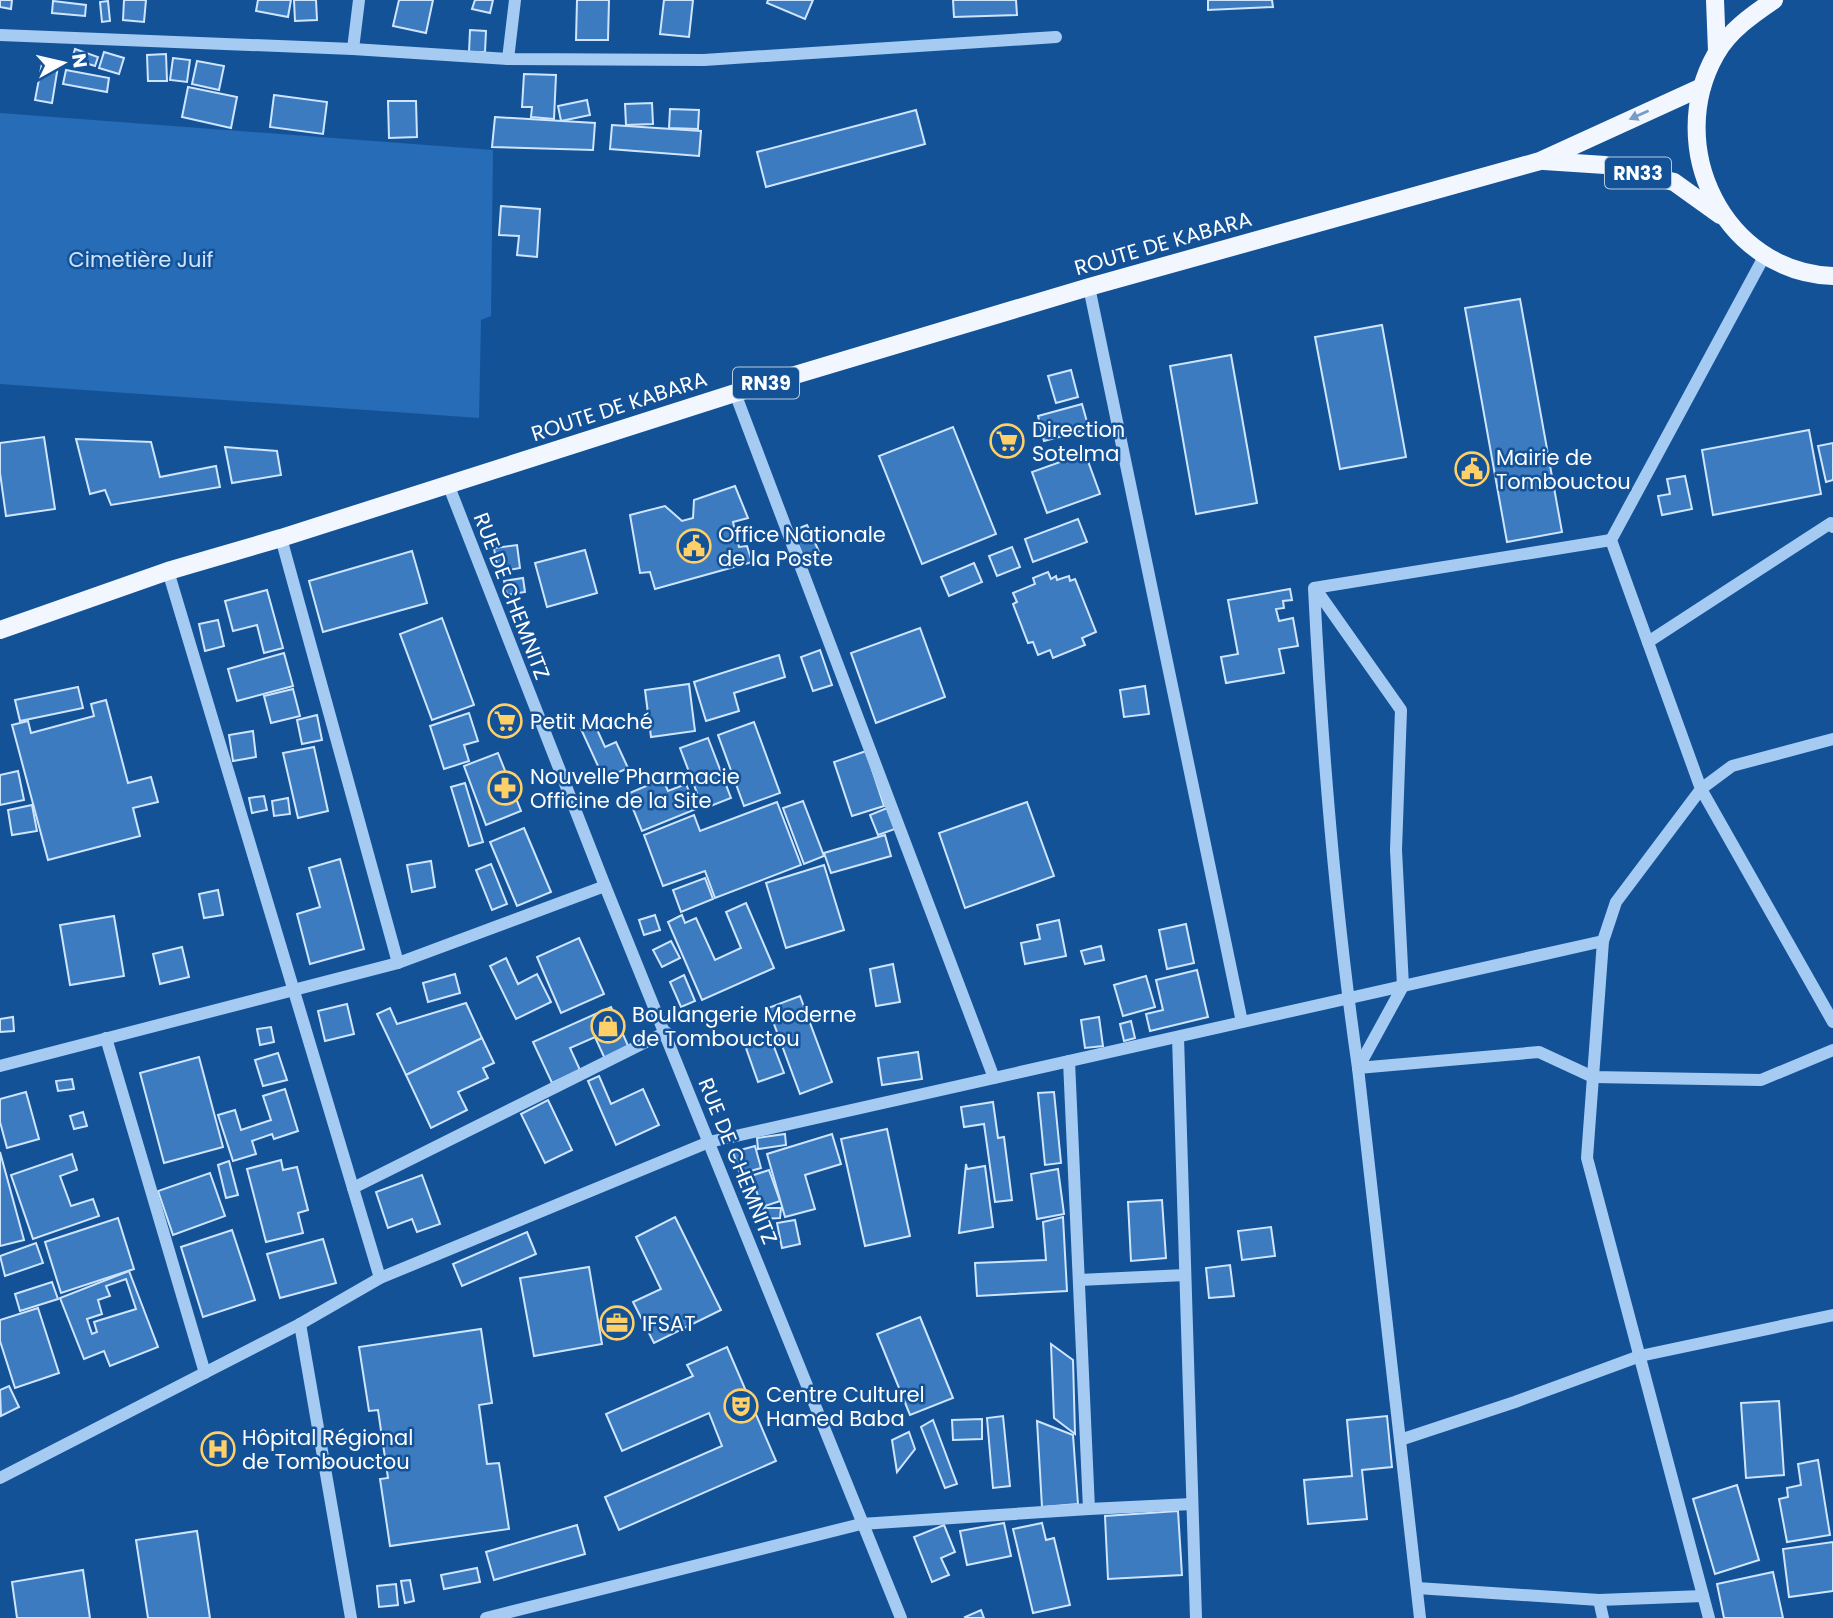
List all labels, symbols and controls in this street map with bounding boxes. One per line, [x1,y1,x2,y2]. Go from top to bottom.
north arrow [28,28,98,98]
text: N [65,52,94,70]
one-way arrow [1629,110,1650,121]
road number: RN33 [1605,158,1671,188]
street label: ROUTE DE KABARA [1071,204,1255,282]
park label: Cimetière Juif [69,245,214,274]
street label: ROUTE DE KABARA [527,364,711,448]
road number: RN39 [733,368,799,398]
place label: Direction Sotelma [1032,415,1125,468]
supermarket icon: Direction Sotelma [988,422,1026,460]
place label: Mairie de Tombouctou [1496,443,1631,496]
public building icon: Mairie de Tombouctou [1453,450,1491,488]
street label: RUE DE CHEMNITZ [467,508,557,684]
place label: Office Nationale de la Poste [718,520,886,573]
public building icon: Office Nationale de la Poste [675,527,713,565]
supermarket icon: Petit Maché [486,702,524,740]
place label: Petit Maché [530,707,653,736]
place label: Nouvelle Pharmacie Officine de la Site [530,762,740,815]
pharmacy icon: Nouvelle Pharmacie Officine de la Site [486,769,524,807]
place label: Boulangerie Moderne de Tombouctou [632,1000,856,1053]
shop icon: Boulangerie Moderne de Tombouctou [589,1007,627,1045]
street label: RUE DE CHEMNITZ [691,1074,785,1248]
office icon: IFSAT [598,1304,636,1342]
place label: IFSAT [642,1309,696,1338]
place label: Centre Culturel Hamed Baba [766,1380,925,1433]
theatre icon: Centre Culturel Hamed Baba [722,1387,760,1425]
place label: Hôpital Régional de Tombouctou [242,1423,413,1476]
hospital icon: Hôpital Régional de Tombouctou [199,1430,237,1468]

